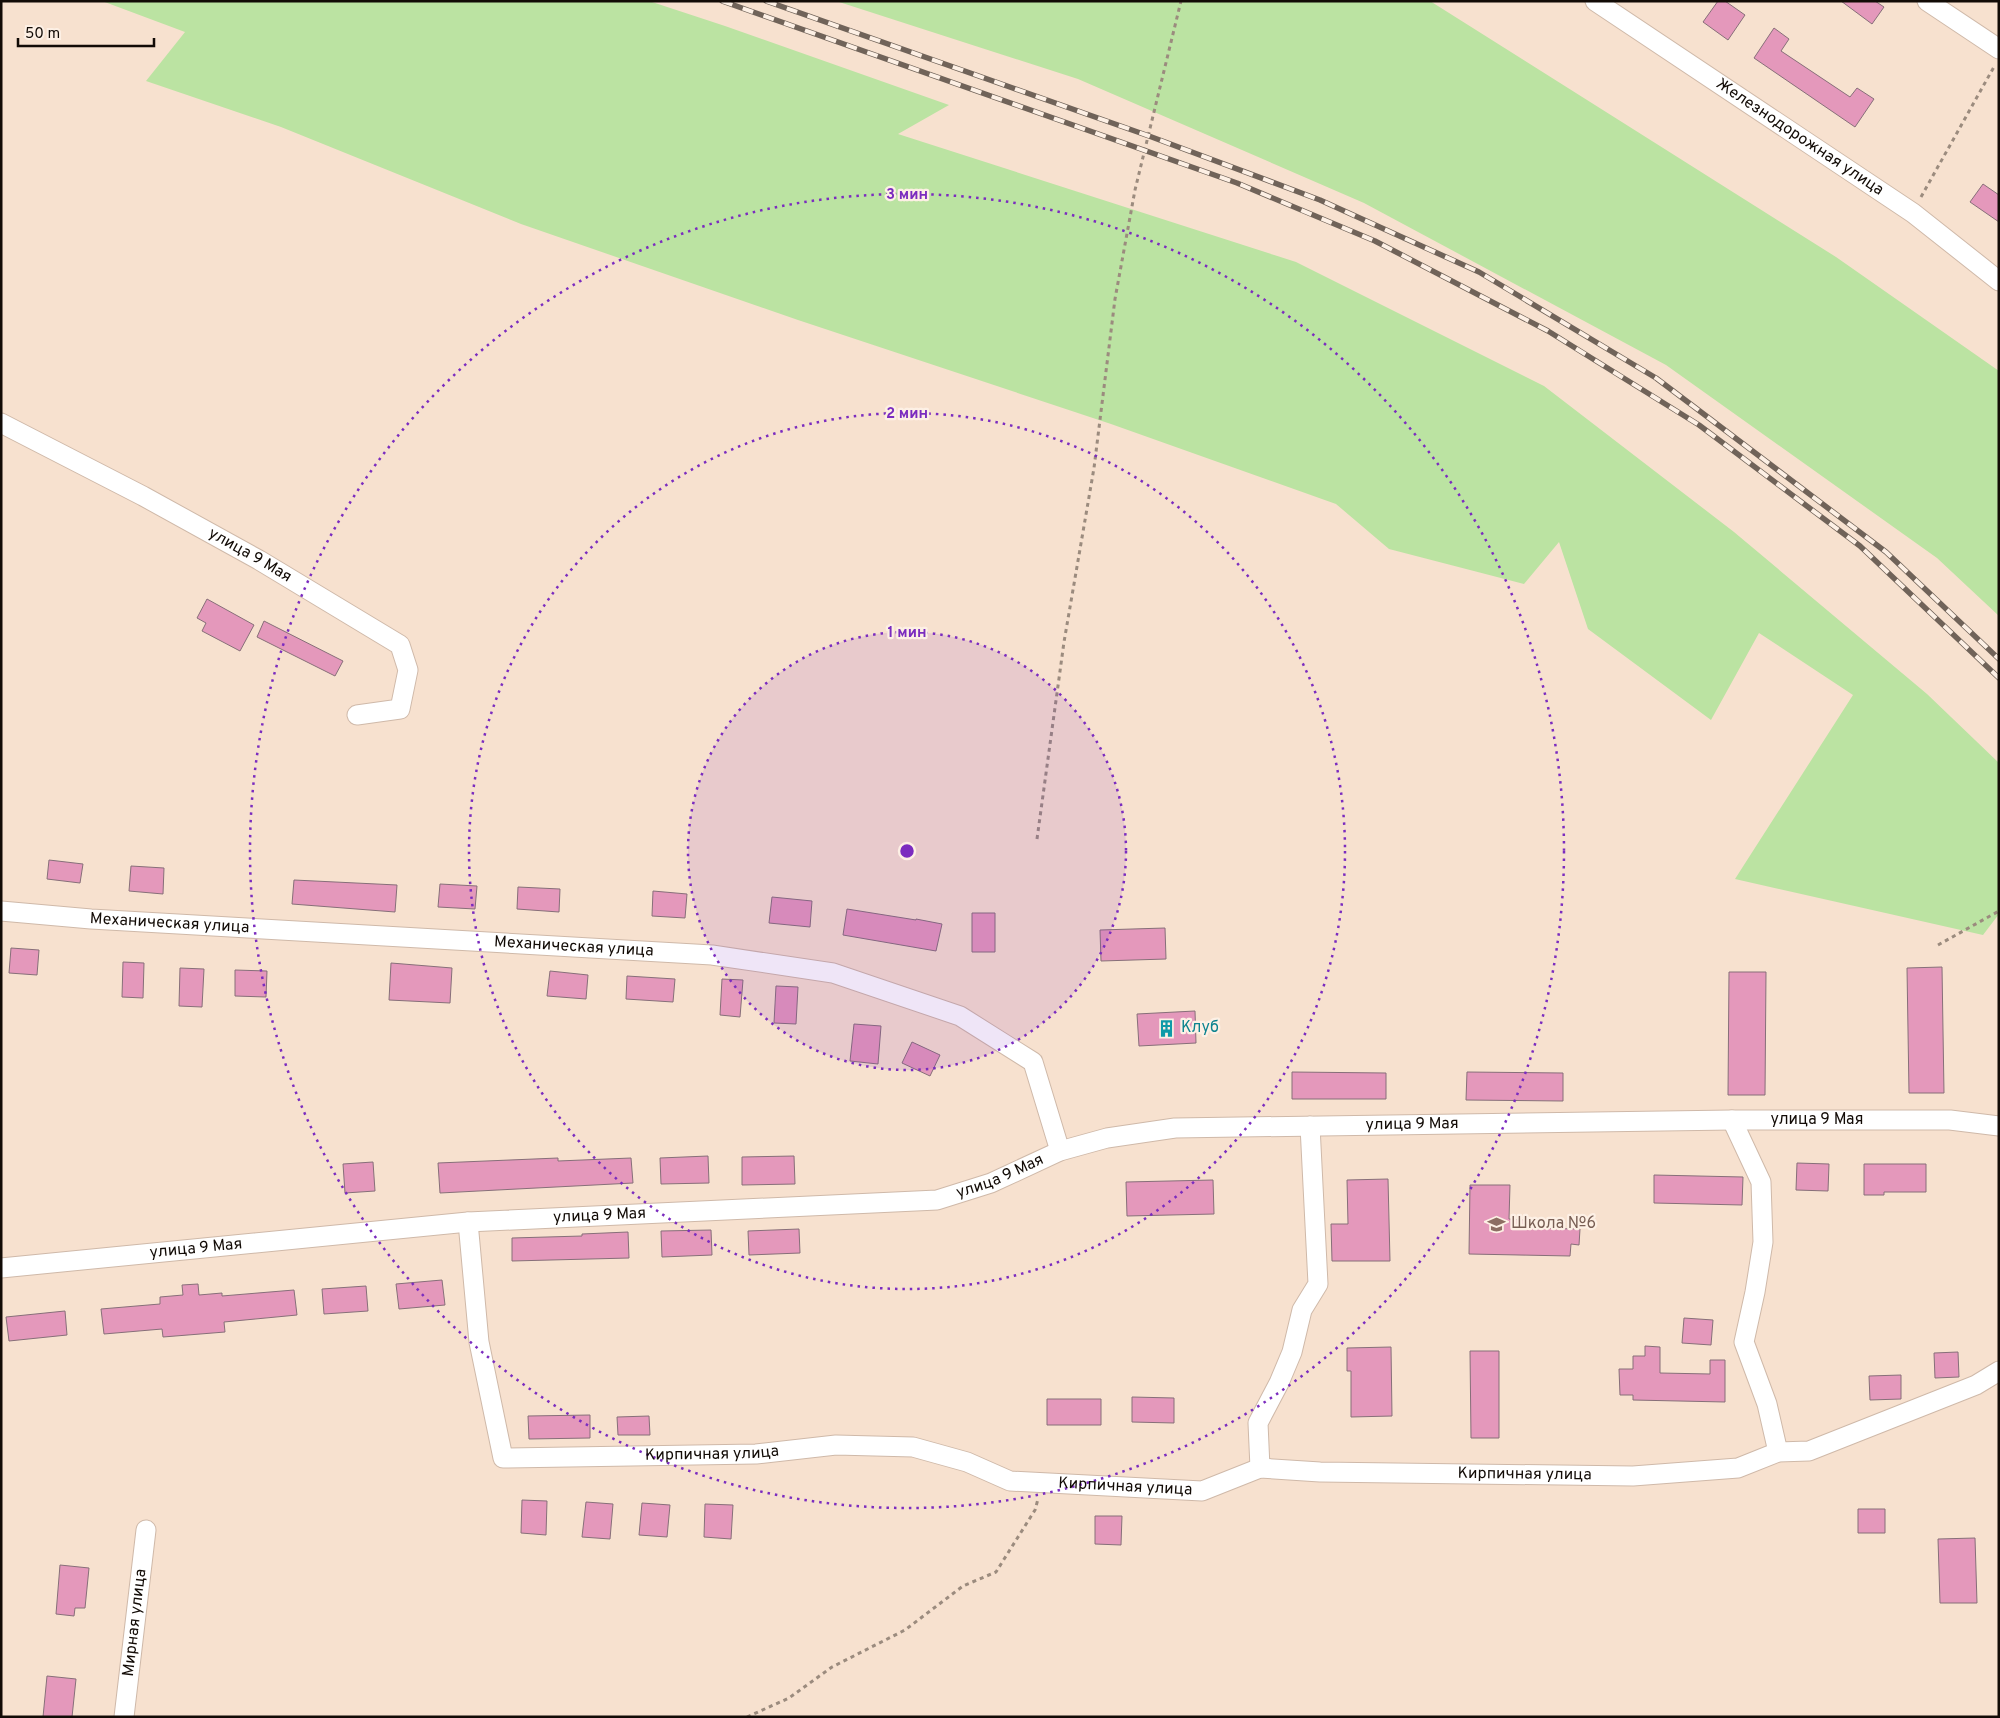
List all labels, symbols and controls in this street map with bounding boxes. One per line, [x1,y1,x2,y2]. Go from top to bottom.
scale bar [18,15,154,47]
text: 50 m [25,25,60,44]
street label: Железнодорожная улица [1712,74,1887,201]
text: 3 мин [886,186,928,205]
text: 2 мин [886,405,928,424]
street label: улица 9 Мая [205,524,295,587]
text: 1 мин [888,624,926,643]
centre of rings [898,842,916,860]
street label: Механическая улица [89,909,250,938]
street label: Механическая улица [493,932,654,962]
building icon: Клуб [1157,1018,1177,1038]
place label: Клуб [1181,1018,1219,1038]
street label: улица 9 Мая [1770,1110,1864,1130]
street label: улица 9 Мая [1365,1114,1459,1135]
street label: улица 9 Мая [954,1150,1047,1203]
street label: улица 9 Мая [553,1204,647,1228]
school or university icon: Школа №6 [1487,1214,1507,1234]
place label: Школа №6 [1511,1214,1596,1234]
street label: улица 9 Мая [149,1234,243,1263]
street label: Кирпичная улица [645,1441,780,1466]
street label: Кирпичная улица [1457,1464,1592,1485]
street label: Кирпичная улица [1058,1474,1193,1500]
street label: Мирная улица [119,1568,151,1678]

